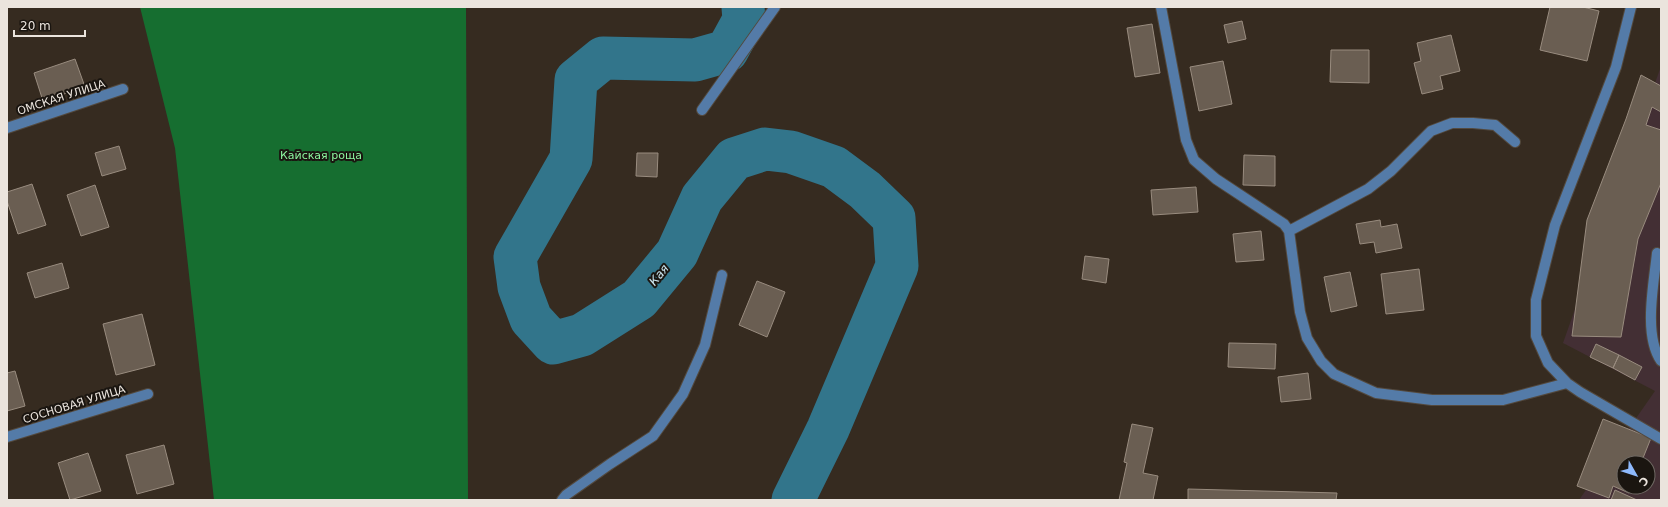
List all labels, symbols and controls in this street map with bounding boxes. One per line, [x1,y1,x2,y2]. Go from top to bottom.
scale bar [14,12,85,38]
text: 20 m [20,19,51,33]
street label: ОМСКАЯ УЛИЦА [16,77,107,118]
park label: Кайская роща [280,149,362,162]
water label: Кая [646,262,672,288]
street label: СОСНОВАЯ УЛИЦА [21,383,127,426]
north arrow [1616,455,1656,495]
text: С [1636,474,1651,488]

